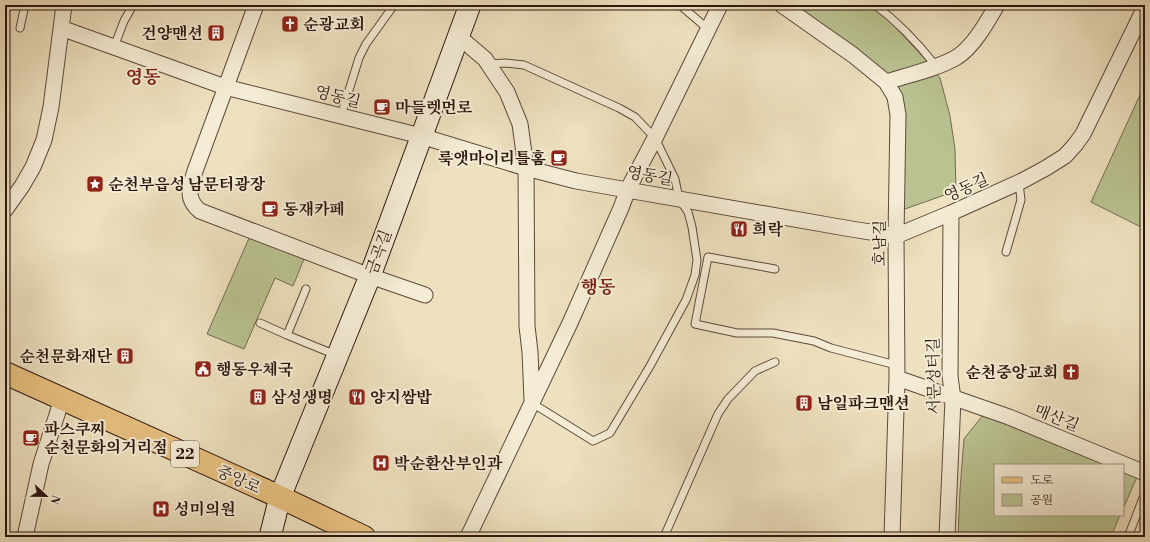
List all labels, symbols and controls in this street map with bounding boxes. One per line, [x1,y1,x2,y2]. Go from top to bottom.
church icon: 순광교회 [280,14,300,34]
place label: 순광교회 [303,15,365,35]
building icon: 건양맨션 [206,23,226,43]
place label: 건양맨션 [141,24,203,44]
district label: 영동 [126,66,161,89]
street label: 영동길 [313,82,363,112]
cafe icon: 마들렛먼로 [372,97,392,117]
place label: 마들렛먼로 [395,98,473,118]
cafe icon: 룩앳마이리틀홈 [549,148,569,168]
place label: 룩앳마이리틀홈 [438,149,547,169]
street label: 영동길 [625,162,674,190]
street label: 영동길 [941,169,992,206]
place icon: 순천부읍성 남문터광장 [85,174,105,194]
place label: 순천부읍성 남문터광장 [108,175,266,195]
cafe icon: 동재카페 [260,199,280,219]
place label: 동재카페 [283,200,345,220]
restaurant icon: 희락 [729,219,749,239]
place label: 희락 [752,220,783,240]
street label: 호남길 [870,220,890,266]
street label: 금곡길 [362,227,396,278]
district label: 행동 [581,276,616,299]
street label: 서문성터길 [923,337,945,415]
building icon: 순천문화재단 [115,346,135,366]
place label: 순천문화재단 [19,347,113,367]
public building icon: 행동우체국 [193,359,213,379]
place label: 행동우체국 [216,360,294,380]
church icon: 순천중앙교회 [1061,362,1081,382]
place label: 순천중앙교회 [965,363,1058,383]
building icon: 삼성생명 [248,387,268,407]
restaurant icon: 양지쌈밥 [347,387,367,407]
place label: 삼성생명 [271,388,333,408]
place label: 양지쌈밥 [370,388,432,408]
building icon: 남일파크맨션 [794,393,814,413]
place label: 남일파크맨션 [817,394,910,414]
street label: 매산길 [1031,400,1082,436]
place label: 파스쿠찌 순천문화의거리점 [44,420,168,458]
cafe icon: 파스쿠찌 순천문화의거리점 [21,428,41,448]
road number: 22 [171,441,199,467]
hospital icon: 박순환산부인과 [371,453,391,473]
place label: 박순환산부인과 [394,454,503,474]
street label: 중앙로 [213,461,264,499]
legend [994,464,1124,516]
text: 도로 [1030,473,1054,488]
north arrow [26,476,66,516]
text: N [46,493,62,506]
text: 공원 [1030,493,1053,508]
hospital icon: 성미의원 [151,499,171,519]
place label: 성미의원 [174,500,236,520]

